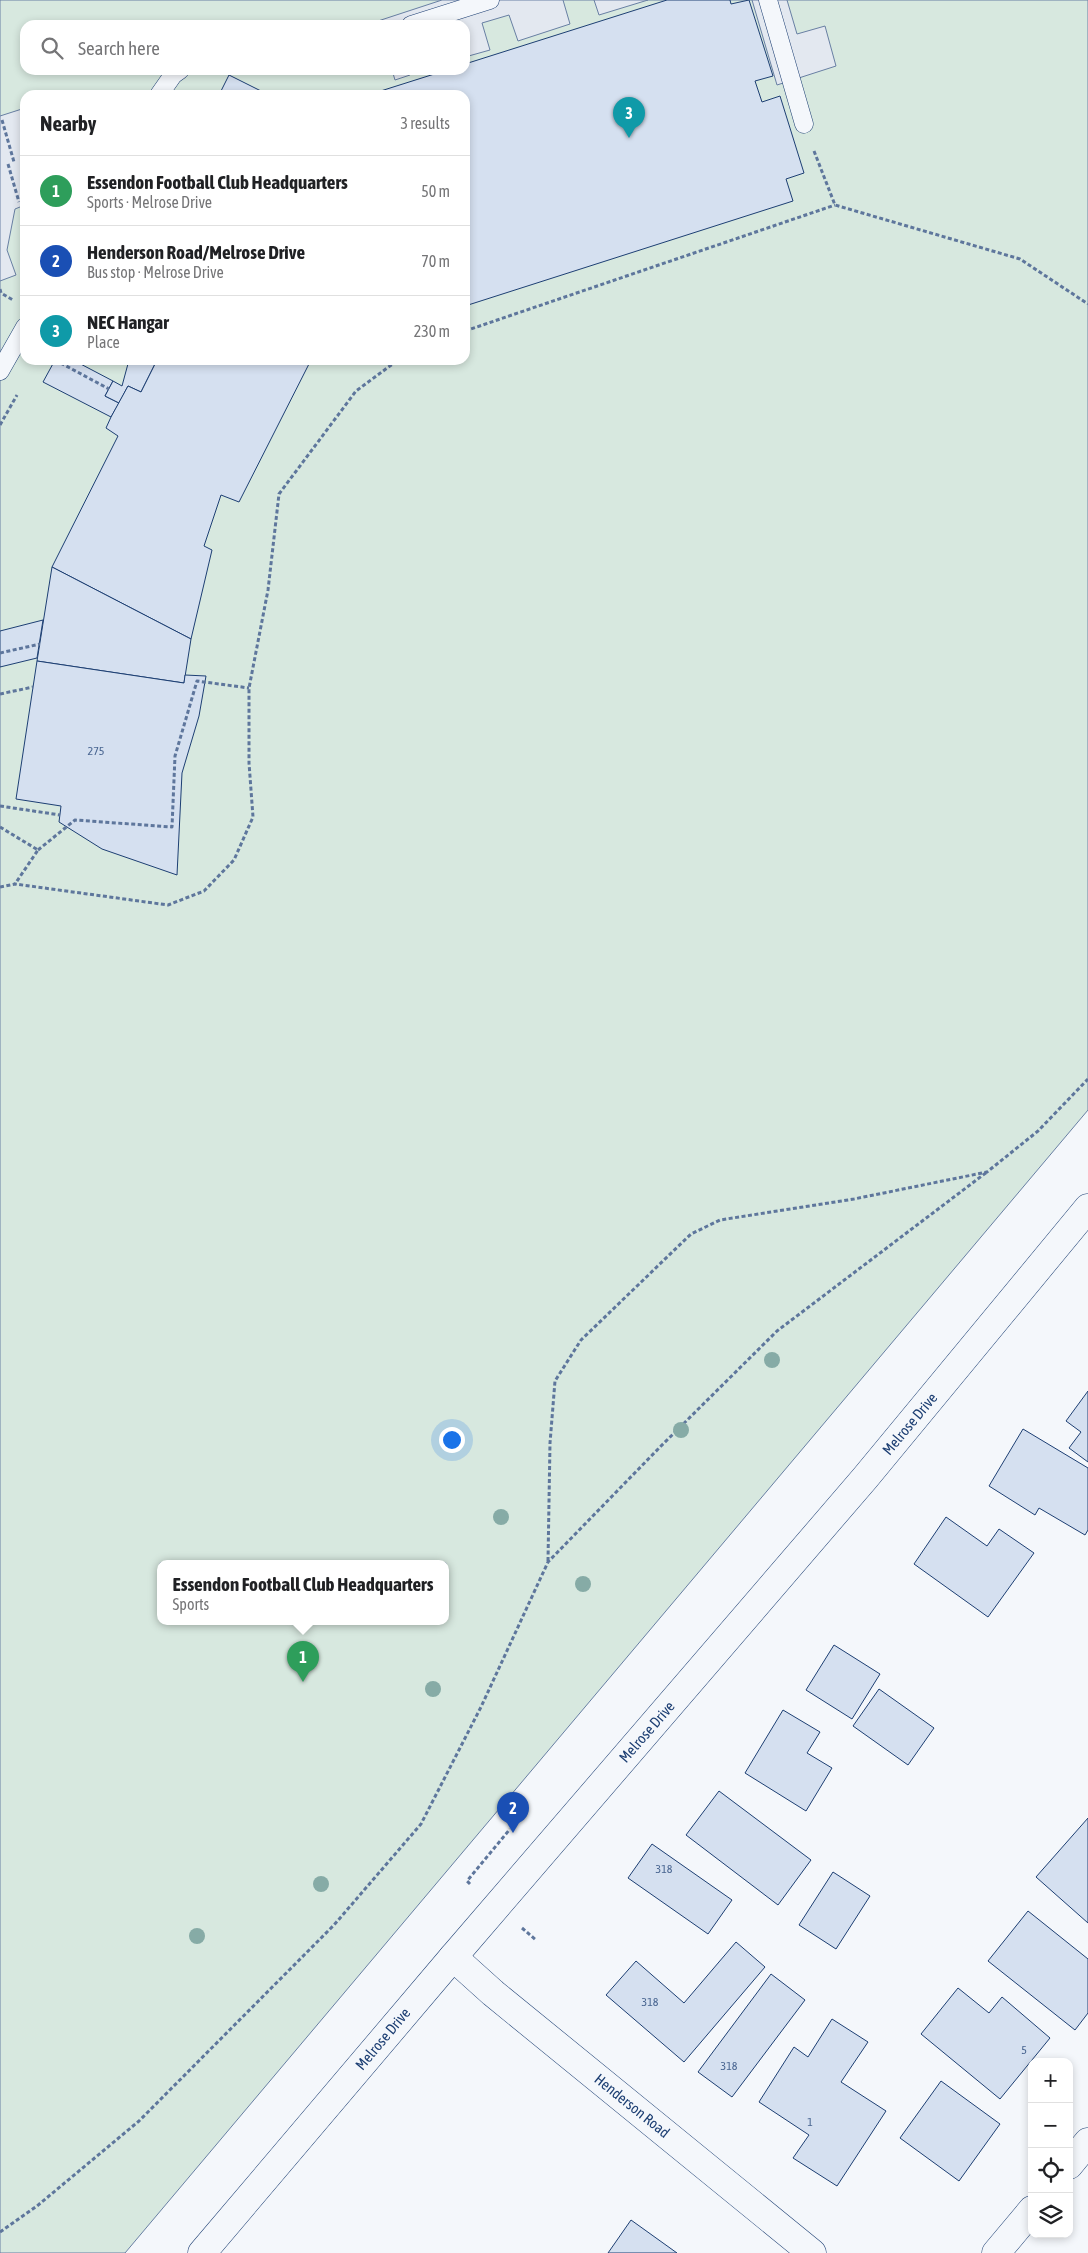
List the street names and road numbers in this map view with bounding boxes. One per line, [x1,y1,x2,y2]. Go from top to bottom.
street label: Melrose Drive [879,1389,941,1458]
street label: Melrose Drive [615,1697,678,1766]
street label: Melrose Drive [352,2004,414,2073]
street label: Henderson Road [591,2070,673,2141]

